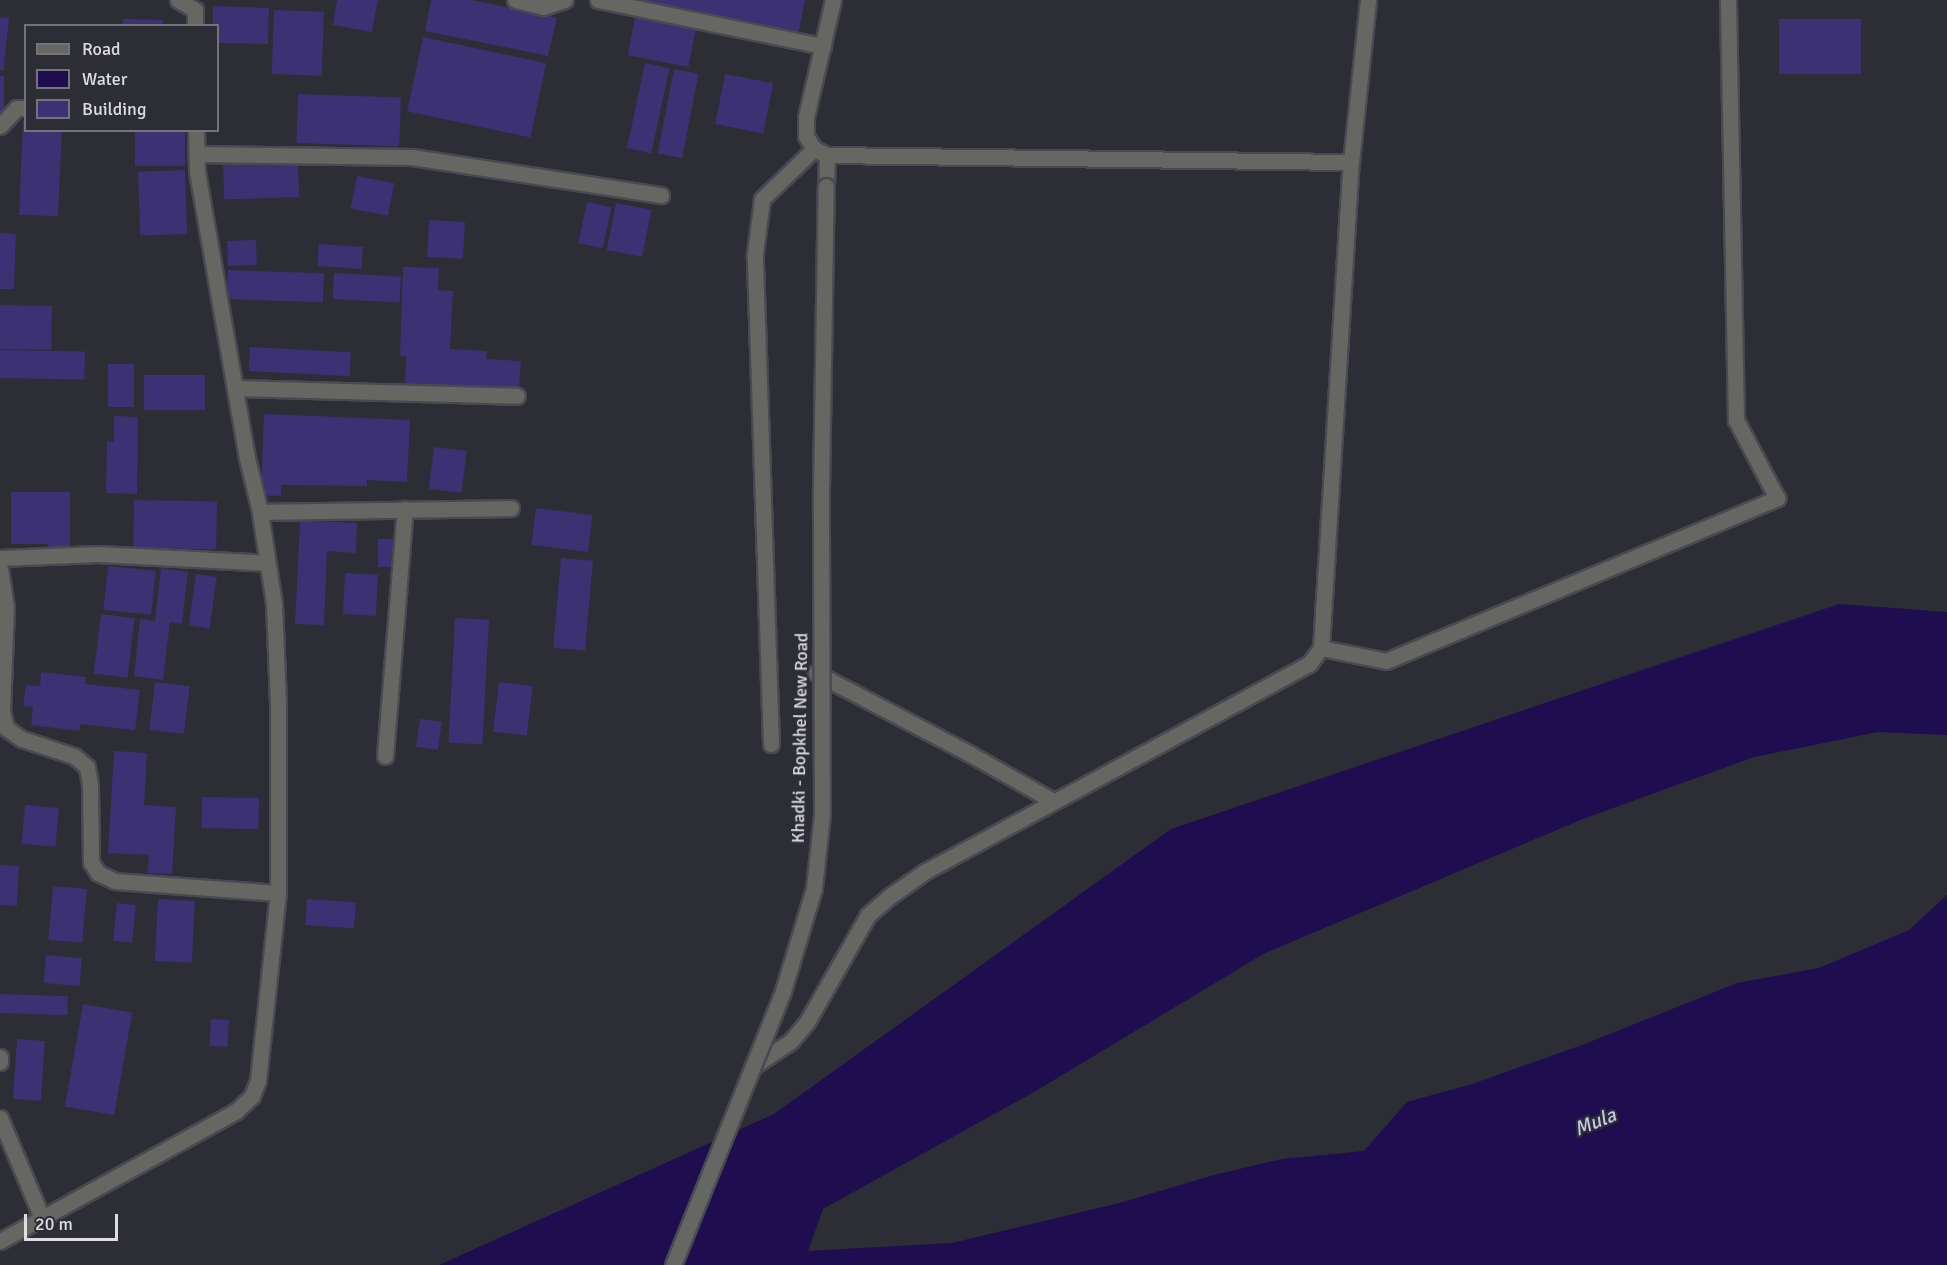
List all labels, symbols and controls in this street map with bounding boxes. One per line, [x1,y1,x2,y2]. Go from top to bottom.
legend [24,24,219,132]
text: Road [82,38,121,60]
text: Water [82,68,127,90]
text: Building [82,98,146,120]
street label: Khadki - Bopkhel New Road [787,633,813,843]
water label: Mula [1571,1103,1619,1141]
scale bar [27,1202,122,1240]
text: 20 m [35,1213,73,1235]

